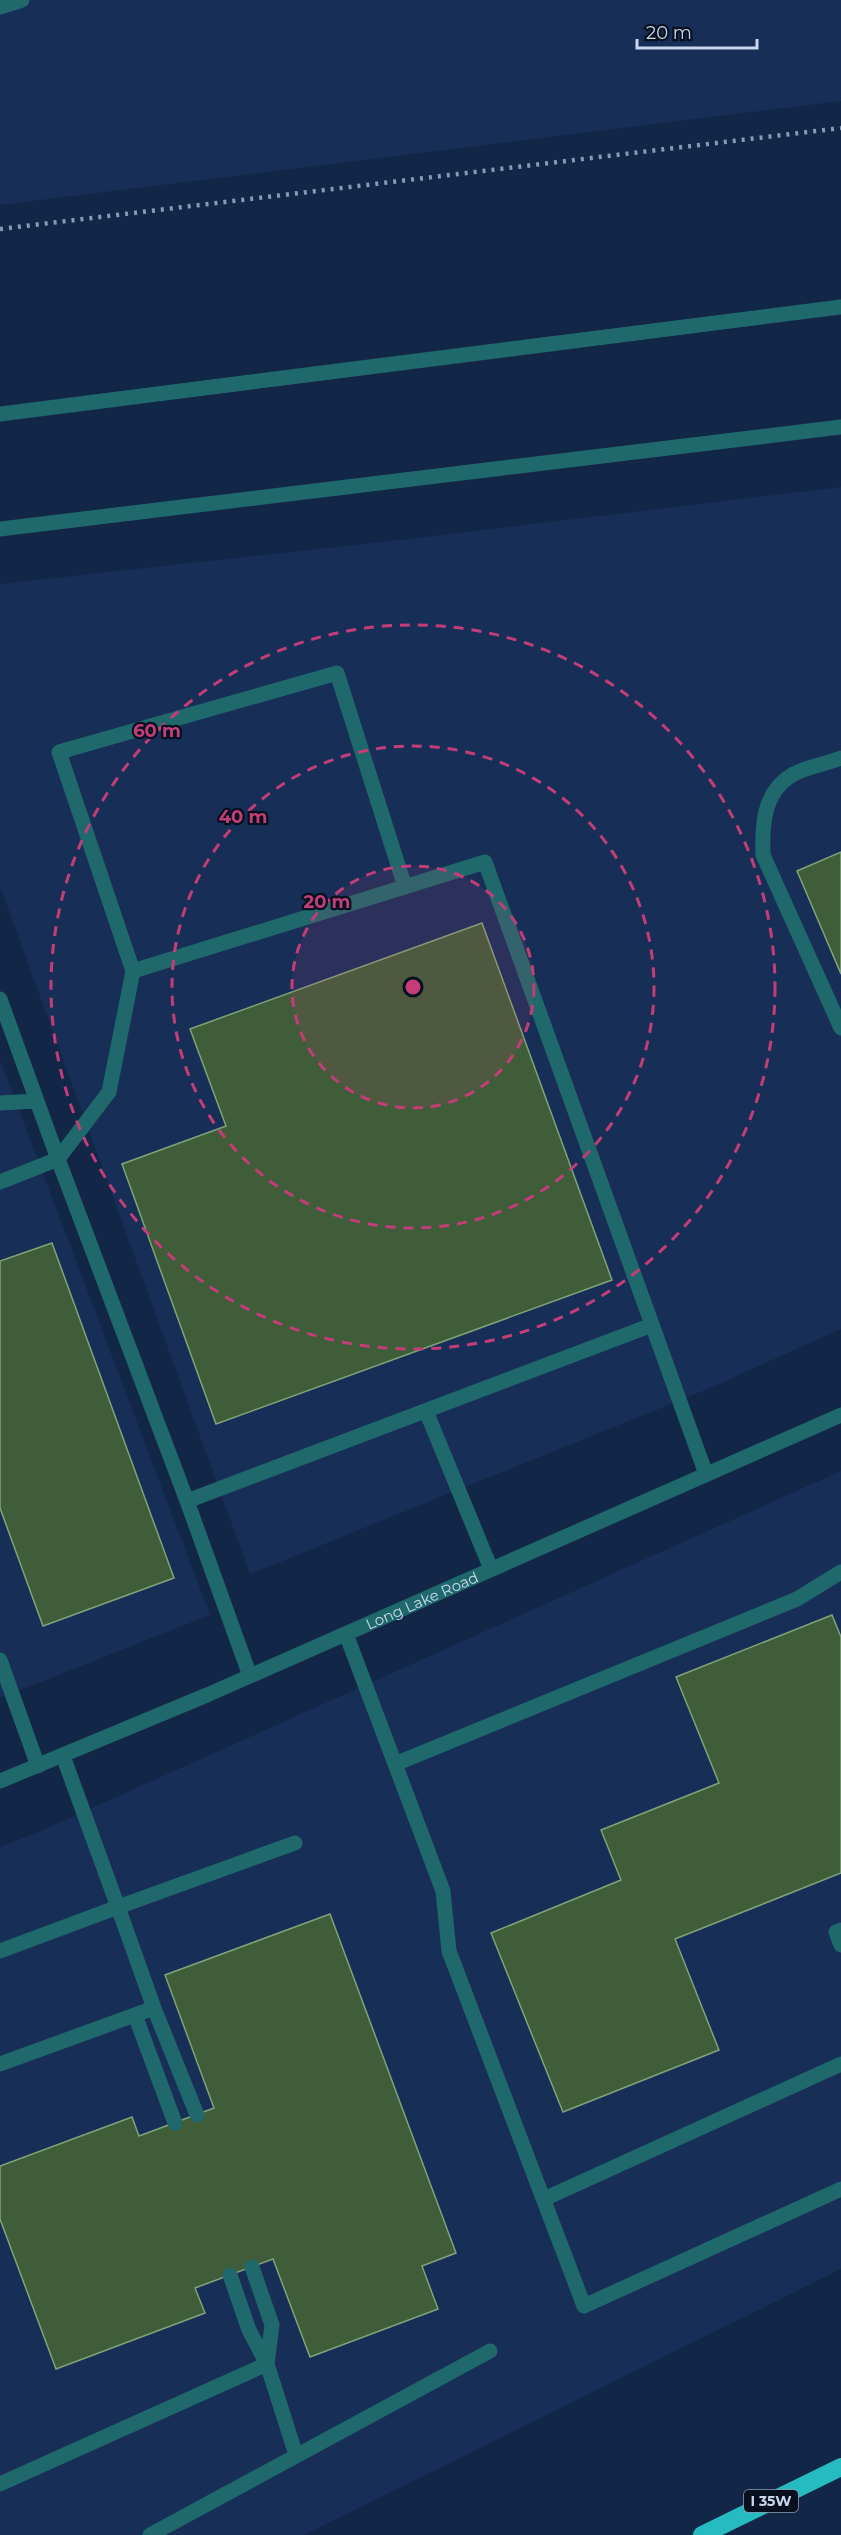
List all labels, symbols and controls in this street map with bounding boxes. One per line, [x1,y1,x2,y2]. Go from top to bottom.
scale bar [637,12,757,50]
text: 20 m [646,22,692,44]
text: 60 m [133,720,181,742]
text: 40 m [219,806,267,828]
text: 20 m [304,891,350,913]
centre of rings [403,977,423,997]
street label: Long Lake Road [363,1567,481,1633]
road number: I 35W [744,2490,798,2512]

